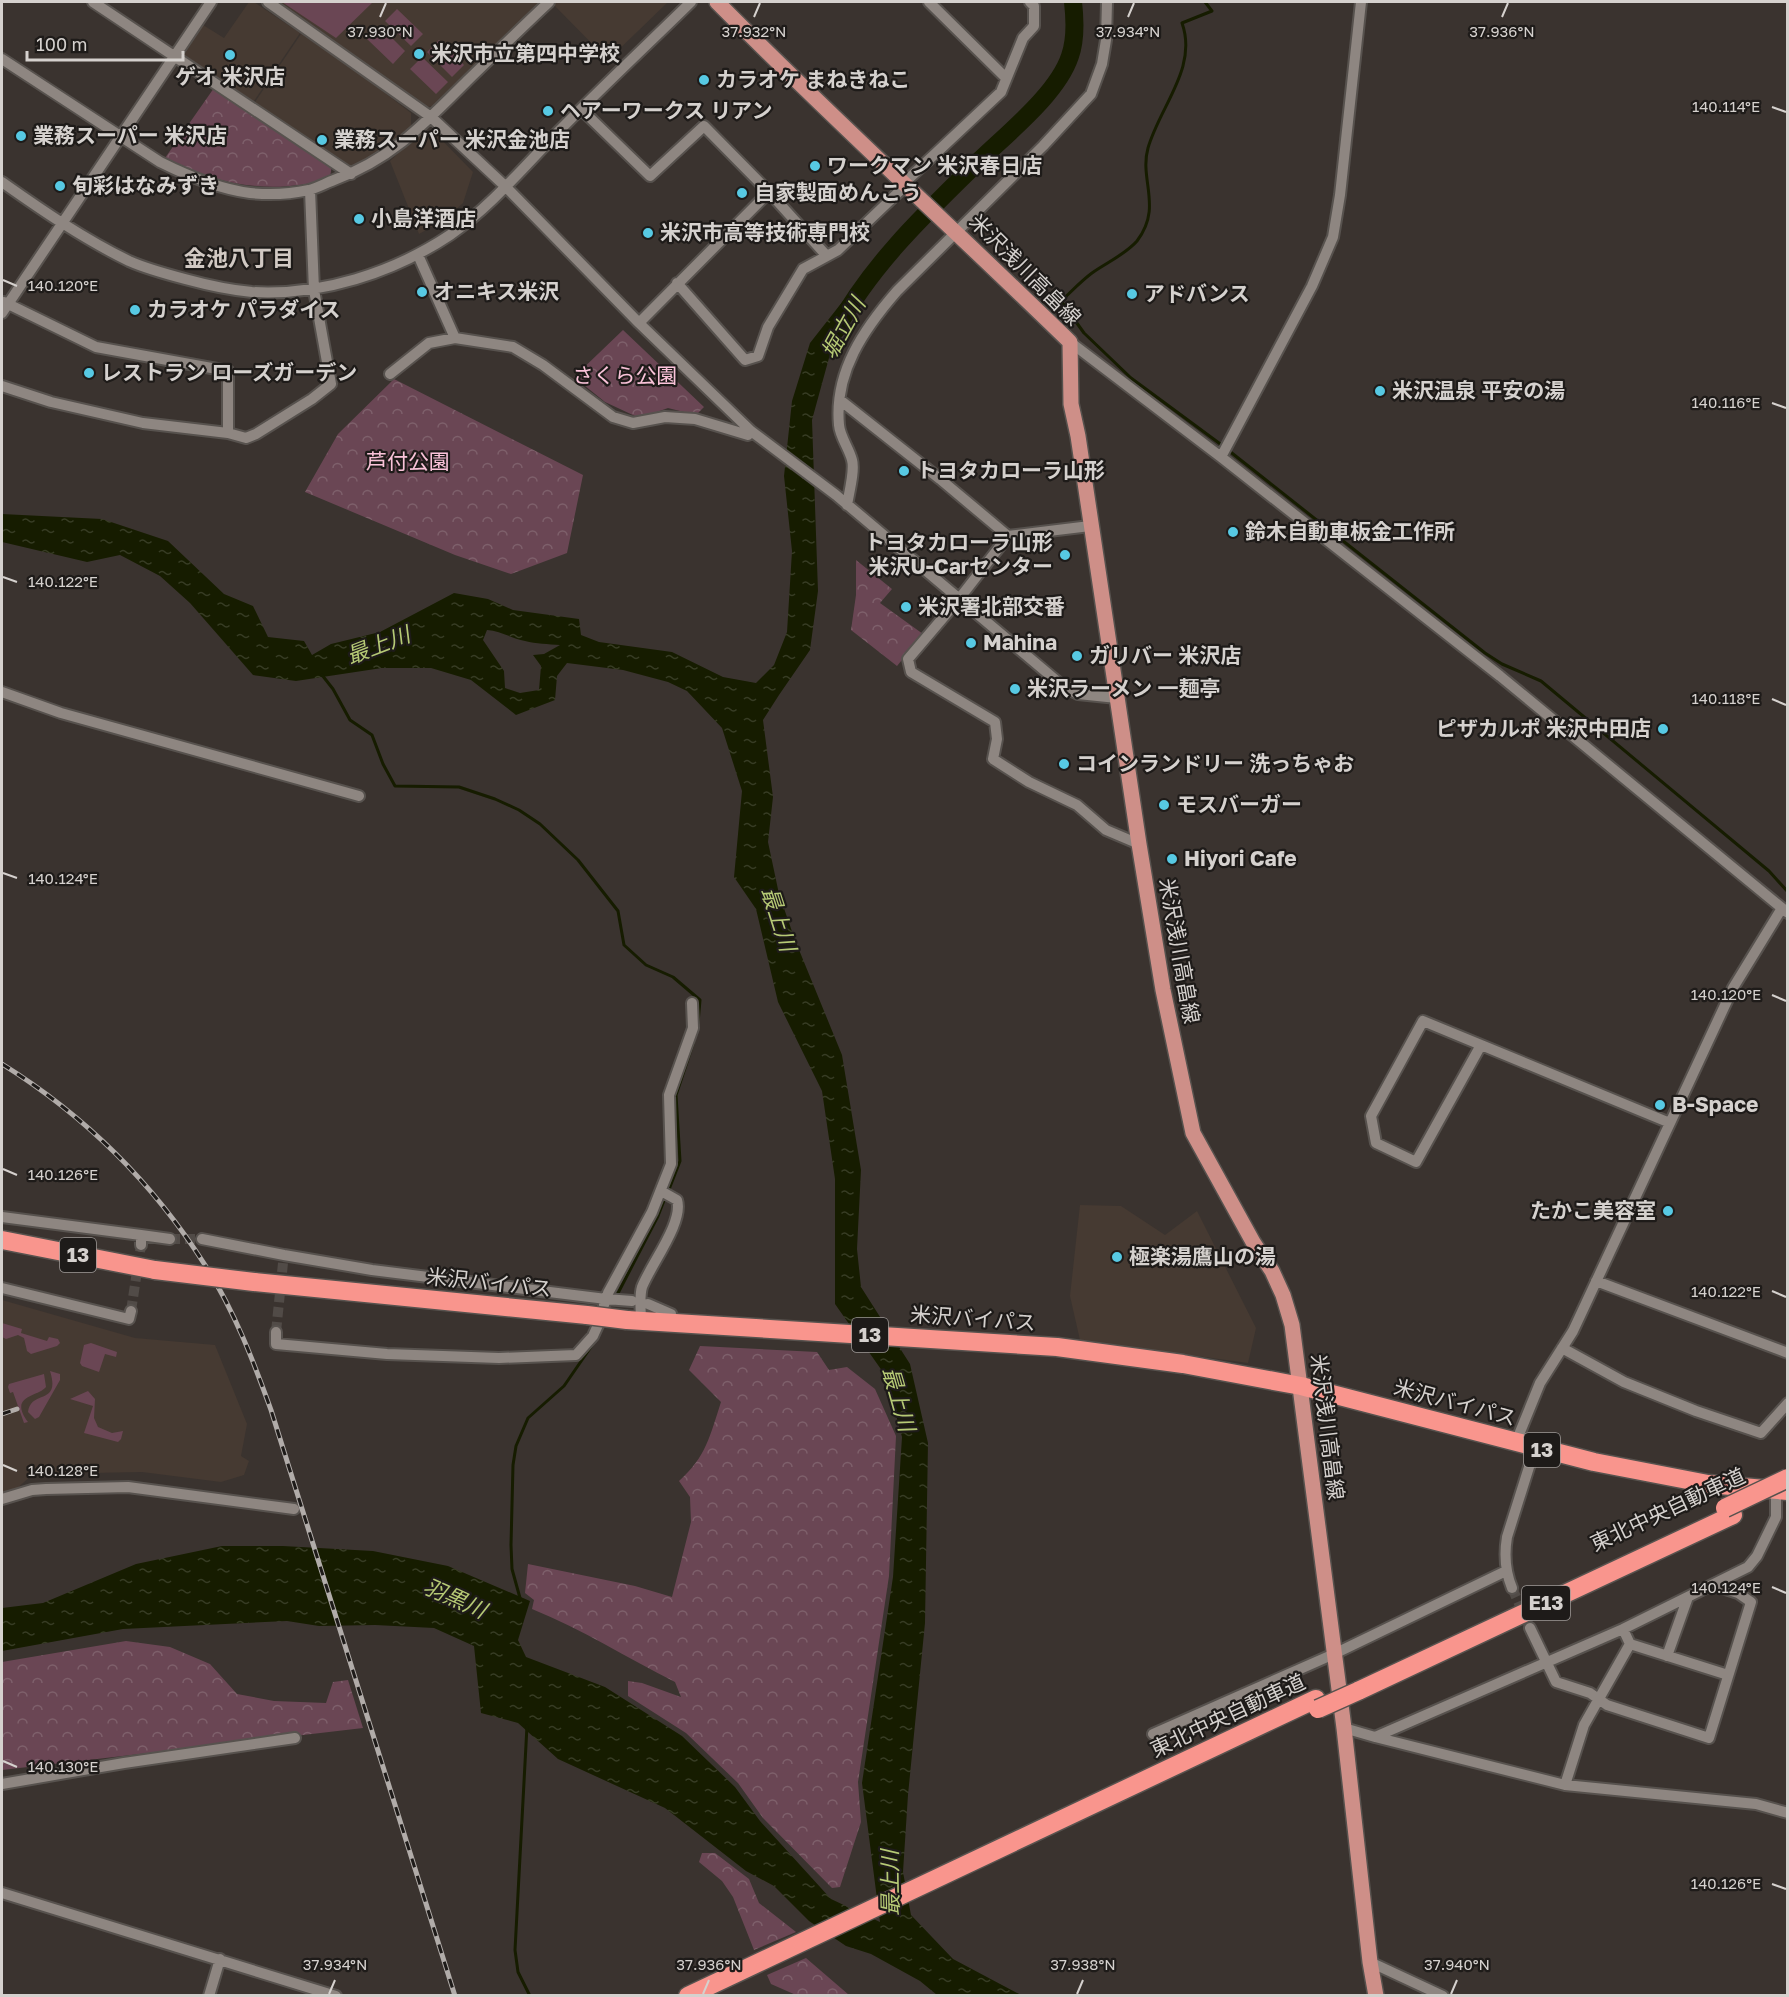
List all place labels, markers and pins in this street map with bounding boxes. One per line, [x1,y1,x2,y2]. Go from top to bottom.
place label: 米沢市立第四中学校 [431,40,620,66]
marker: 米沢市立第四中学校 [412,47,426,61]
marker: ゲオ 米沢店 [223,48,237,62]
place label: ゲオ 米沢店 [175,63,285,89]
place label: カラオケ まねきねこ [716,66,910,92]
marker: カラオケ まねきねこ [697,73,711,87]
place label: ヘアーワークス リアン [560,97,773,123]
marker: ヘアーワークス リアン [541,104,555,118]
place label: 業務スーパー 米沢店 [33,122,227,148]
place label: 業務スーパー 米沢金池店 [334,126,570,152]
marker: 業務スーパー 米沢店 [14,129,28,143]
marker: 業務スーパー 米沢金池店 [315,133,329,147]
place label: ワークマン 米沢春日店 [827,152,1042,178]
marker: ワークマン 米沢春日店 [808,159,822,173]
place label: 旬彩はなみずき [72,172,219,198]
marker: 旬彩はなみずき [53,179,67,193]
place label: 自家製面めんこう [754,179,922,205]
marker: 自家製面めんこう [735,186,749,200]
place label: 小島洋酒店 [371,205,476,231]
marker: 小島洋酒店 [352,212,366,226]
place label: 米沢市高等技術専門校 [660,219,870,245]
marker: 米沢市高等技術専門校 [641,226,655,240]
place label: オニキス米沢 [434,278,559,304]
place label: アドバンス [1144,280,1250,306]
marker: オニキス米沢 [415,285,429,299]
marker: アドバンス [1125,287,1139,301]
place label: カラオケ パラダイス [147,296,341,322]
marker: カラオケ パラダイス [128,303,142,317]
place label: レストラン ローズガーデン [101,359,357,385]
marker: レストラン ローズガーデン [82,366,96,380]
place label: 米沢温泉 平安の湯 [1392,377,1565,403]
marker: 米沢温泉 平安の湯 [1373,384,1387,398]
place label: トヨタカローラ山形 [916,457,1105,483]
marker: トヨタカローラ山形 [897,464,911,478]
place label: 鈴木自動車板金工作所 [1245,518,1455,544]
marker: 鈴木自動車板金工作所 [1226,525,1240,539]
place label: トヨタカローラ山形 米沢U-Carセンター [864,529,1053,579]
marker: トヨタカローラ山形 米沢U-Carセンター [1058,548,1072,562]
place label: 米沢署北部交番 [918,593,1065,619]
marker: 米沢署北部交番 [899,600,913,614]
place label: Mahina [983,629,1057,655]
marker: Mahina [964,636,978,650]
place label: ガリバー 米沢店 [1089,642,1241,668]
marker: ガリバー 米沢店 [1070,649,1084,663]
place label: 米沢ラーメン 一麺亭 [1027,675,1220,701]
marker: 米沢ラーメン 一麺亭 [1008,682,1022,696]
place label: ピザカルポ 米沢中田店 [1436,715,1651,741]
marker: ピザカルポ 米沢中田店 [1656,722,1670,736]
place label: コインランドリー 洗っちゃお [1076,750,1354,776]
marker: コインランドリー 洗っちゃお [1057,757,1071,771]
place label: モスバーガー [1176,791,1302,817]
marker: モスバーガー [1157,798,1171,812]
place label: Hiyori Cafe [1184,845,1297,871]
marker: Hiyori Cafe [1165,852,1179,866]
place label: B-Space [1672,1091,1758,1117]
marker: B-Space [1653,1098,1667,1112]
place label: たかこ美容室 [1530,1197,1656,1223]
marker: たかこ美容室 [1661,1204,1675,1218]
place label: 極楽湯鷹山の湯 [1129,1243,1276,1269]
marker: 極楽湯鷹山の湯 [1110,1250,1124,1264]

